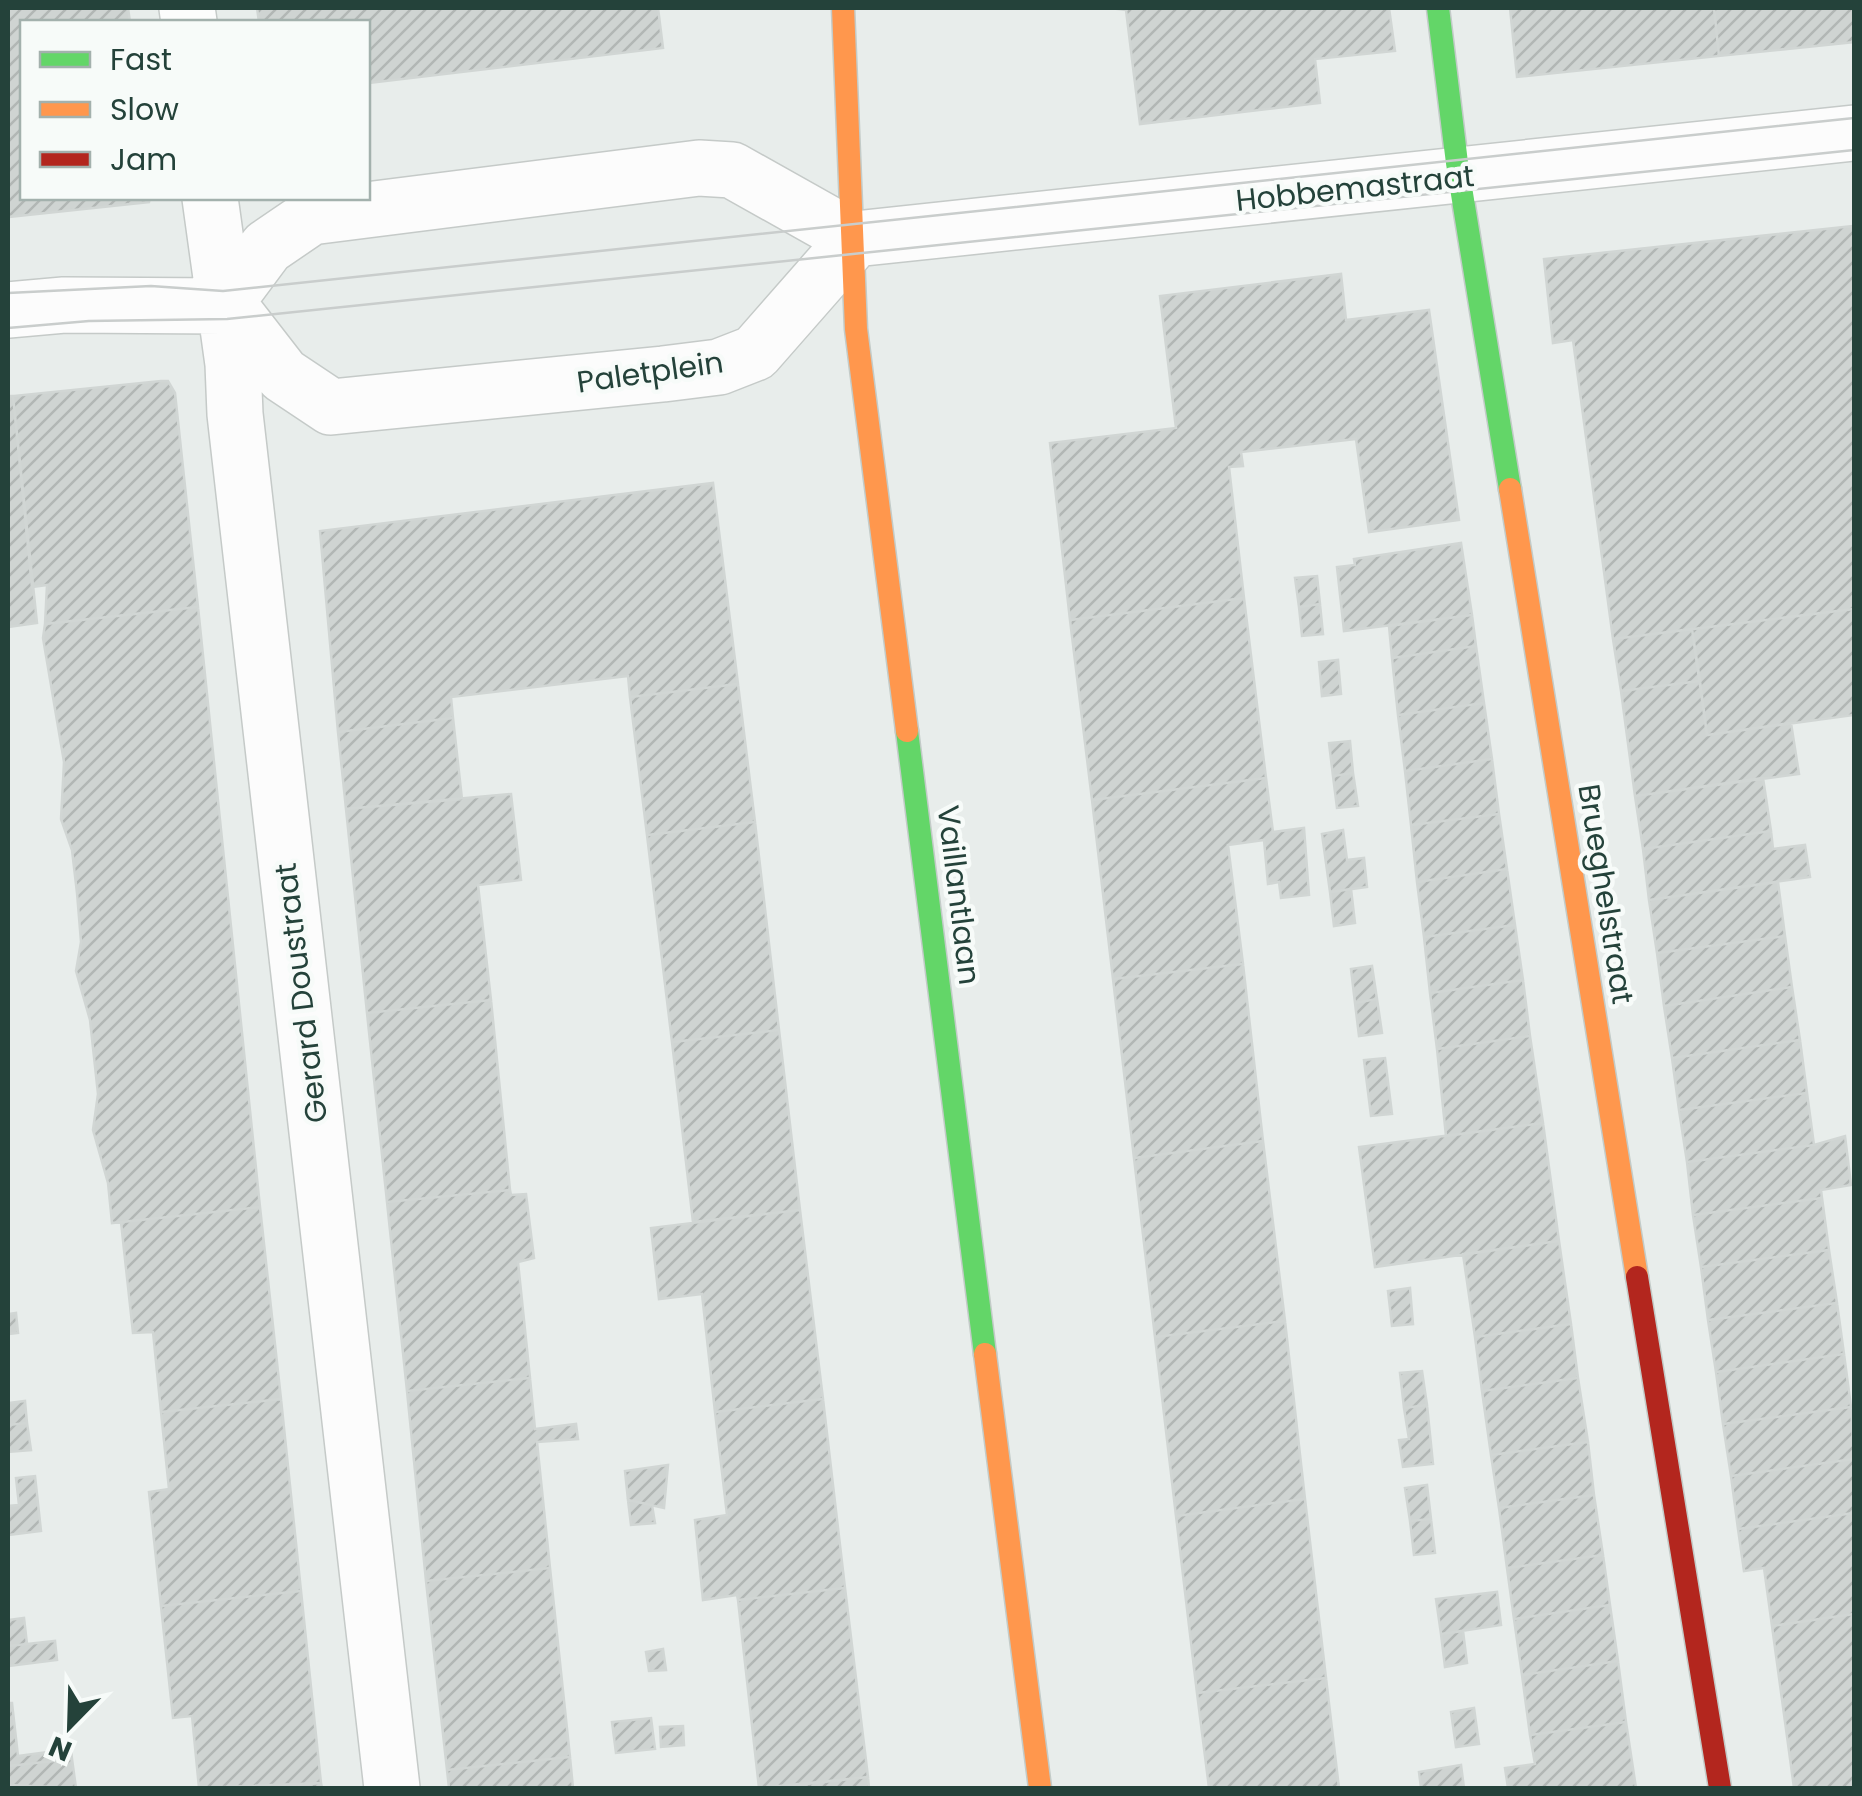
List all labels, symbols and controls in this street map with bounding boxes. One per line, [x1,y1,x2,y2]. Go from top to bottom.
legend [20,20,370,200]
text: Fast [110,38,172,81]
text: Slow [110,88,179,131]
text: Jam [110,138,177,181]
street label: Hobbemastraat [1234,154,1476,222]
street label: Paletplein [574,340,726,404]
street label: Brueghelstraat [1567,781,1645,1007]
street label: Vaillantlaan [927,803,991,987]
street label: Gerard Doustraat [264,860,338,1126]
north arrow [20,1676,120,1776]
text: N [43,1726,78,1771]

